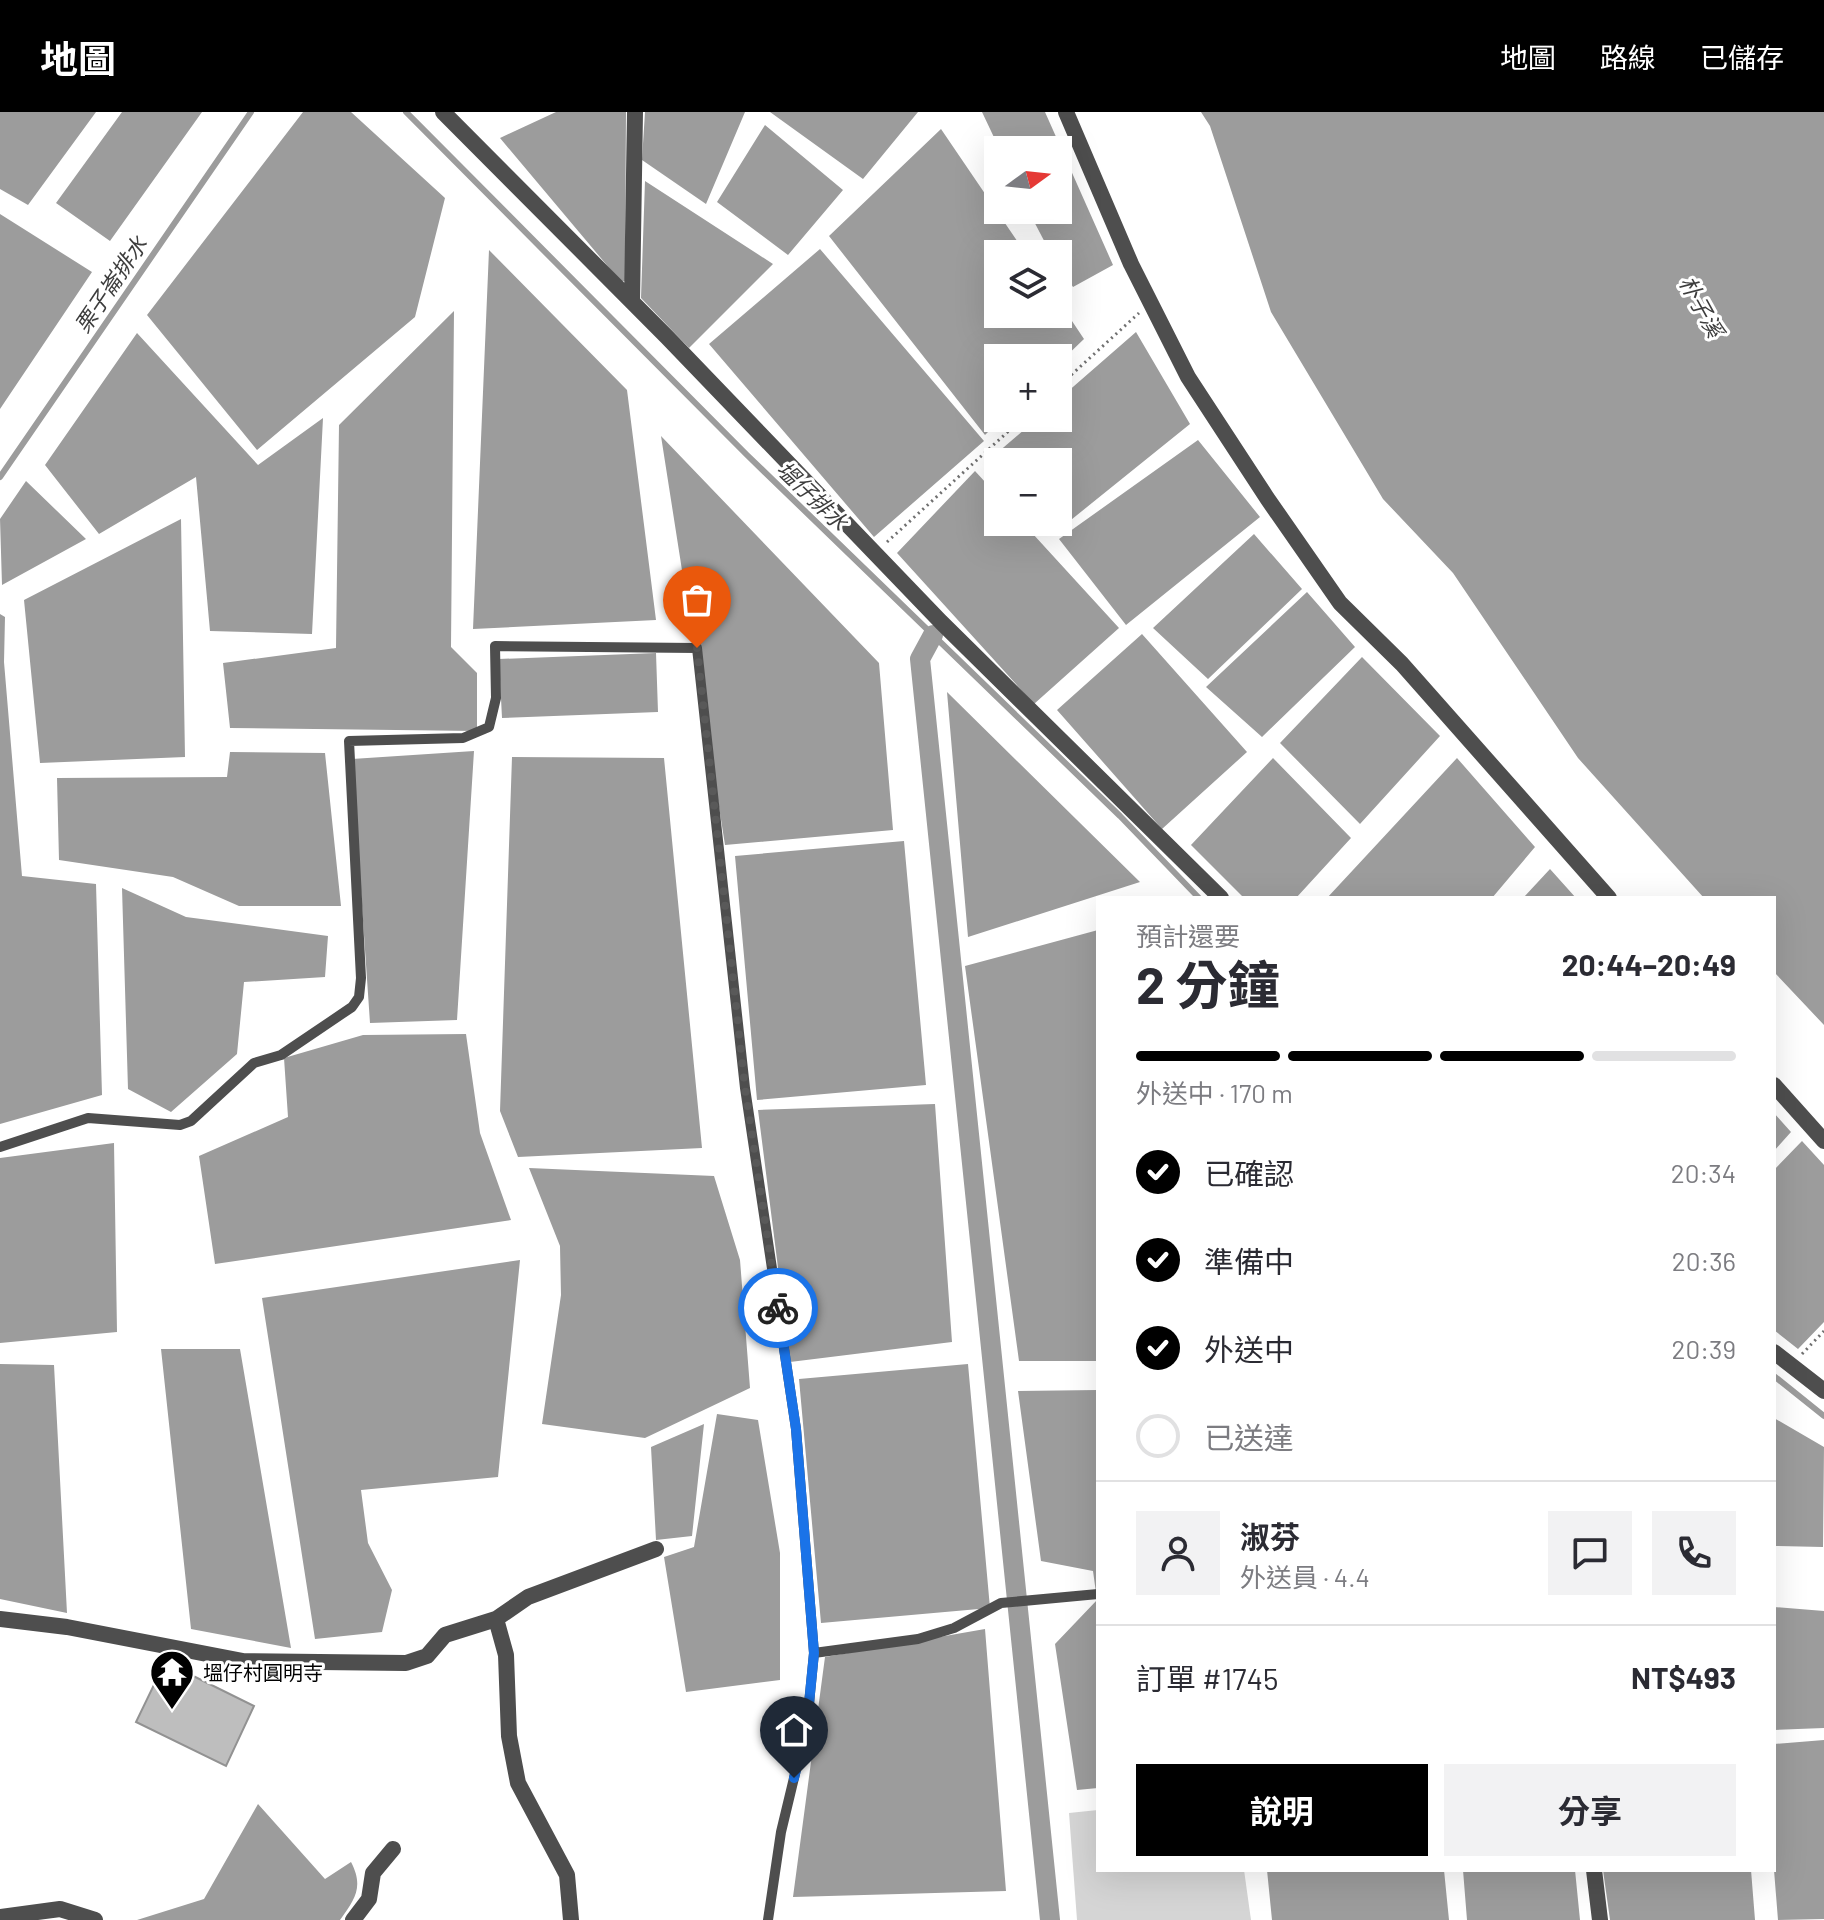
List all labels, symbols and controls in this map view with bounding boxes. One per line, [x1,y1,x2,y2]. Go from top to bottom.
text: 地圖 [40,35,116,81]
text: 地圖 [1500,40,1556,74]
text: 路線 [1600,40,1656,74]
text: 已儲存 [1700,40,1784,74]
north arrow [984,136,1072,224]
map controls [984,136,1072,536]
water label: 栗子崙排水 [68,230,152,337]
button: layers [984,240,1072,328]
water label: 朴子溪 [1675,271,1731,344]
button: + [984,344,1072,432]
button: − [984,448,1072,536]
water label: 塭仔排水 [772,455,854,536]
pin [663,566,731,648]
icon: bag [675,578,719,622]
text: 預計還要 [1136,920,1240,951]
text: 20:44–20:49 [1562,946,1736,982]
text: 2 分鐘 [1136,952,1280,1014]
text: 外送中 · 170 m [1136,1077,1293,1108]
icon: check [1136,1150,1180,1194]
text: 已確認 [1204,1155,1294,1191]
text: 20:34 [1671,1157,1736,1188]
icon: check [1136,1238,1180,1282]
text: 準備中 [1204,1243,1294,1279]
text: 20:36 [1672,1245,1736,1276]
courier [738,1268,818,1348]
icon: bike [756,1286,800,1330]
icon: check [1136,1326,1180,1370]
text: 外送中 [1204,1331,1294,1367]
text: 20:39 [1672,1333,1736,1364]
text: 已送達 [1204,1419,1294,1455]
button: person [1136,1511,1220,1595]
button: chat [1548,1511,1632,1595]
button: phone [1652,1511,1736,1595]
text: 淑芬 [1240,1518,1300,1554]
text: 外送員 · 4.4 [1240,1561,1370,1592]
temple icon: 塭仔村圓明寺 [148,1648,196,1711]
text: NT$493 [1631,1659,1736,1695]
place label: 塭仔村圓明寺 [203,1660,323,1684]
text: 訂單 #1745 [1136,1660,1278,1696]
pin [760,1696,828,1778]
icon: home [772,1708,816,1752]
button: 說明 [1136,1764,1428,1856]
button: 分享 [1444,1764,1736,1856]

